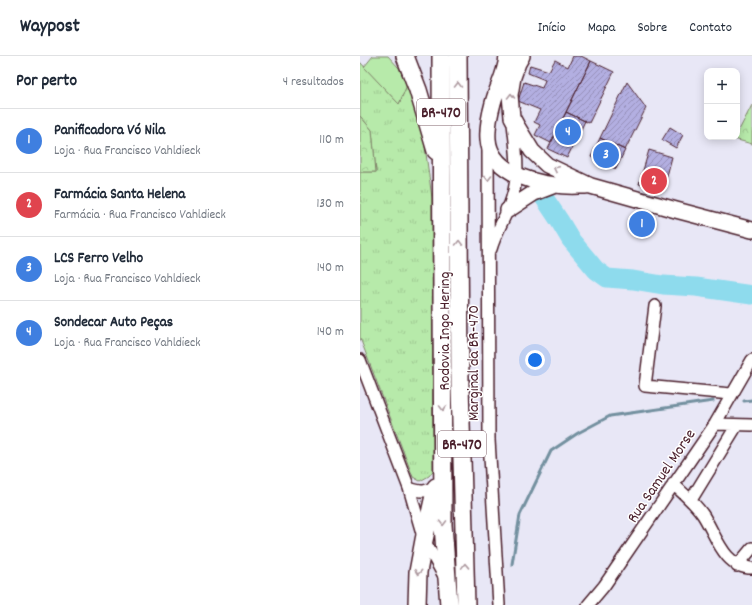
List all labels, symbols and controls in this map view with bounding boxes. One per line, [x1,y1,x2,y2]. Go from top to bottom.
text: Waypost [20,14,80,41]
text: Início [538,18,566,38]
text: Mapa [588,18,615,38]
text: Sobre [637,18,667,38]
text: Contato [689,18,732,38]
map controls [704,68,740,140]
button: + [704,68,740,104]
text: Por perto [16,70,77,94]
text: 4 resultados [283,73,344,92]
one-way arrow [454,82,462,88]
one-way arrow [507,93,515,99]
road number: BR-470 [417,99,465,125]
button: − [704,104,740,140]
pin: 4 [555,117,581,147]
text: Panificadora Vó Nila [54,120,165,142]
text: 1 [28,131,30,150]
text: 110 m [319,131,344,150]
pin: 3 [593,140,619,170]
text: Loja · Rua Francisco Vahldieck [54,142,200,161]
one-way arrow [552,166,560,174]
pin: 2 [641,166,667,196]
one-way arrow [484,175,492,181]
text: Farmácia Santa Helena [54,184,185,206]
text: 2 [26,195,32,214]
text: 130 m [316,195,344,214]
text: Farmácia · Rua Francisco Vahldieck [54,206,226,225]
pin: 1 [629,209,655,239]
one-way arrow [455,240,463,246]
text: LCS Ferro Velho [54,248,143,270]
text: 3 [26,259,32,278]
text: 140 m [317,259,344,278]
text: Loja · Rua Francisco Vahldieck [54,270,200,289]
street label: Rodovia Ingo Hering [434,272,457,390]
street label: Marginal da BR-470 [463,305,486,421]
text: Sondecar Auto Peças [54,312,173,334]
text: 4 [26,323,32,342]
text: 140 m [317,323,344,342]
text: Loja · Rua Francisco Vahldieck [54,334,200,353]
your location [525,350,545,370]
one-way arrow [439,405,447,411]
street label: Rua Samuel Morse [622,425,702,528]
road number: BR-470 [438,431,486,457]
one-way arrow [439,520,447,526]
one-way arrow [461,563,469,569]
one-way arrow [414,569,423,575]

